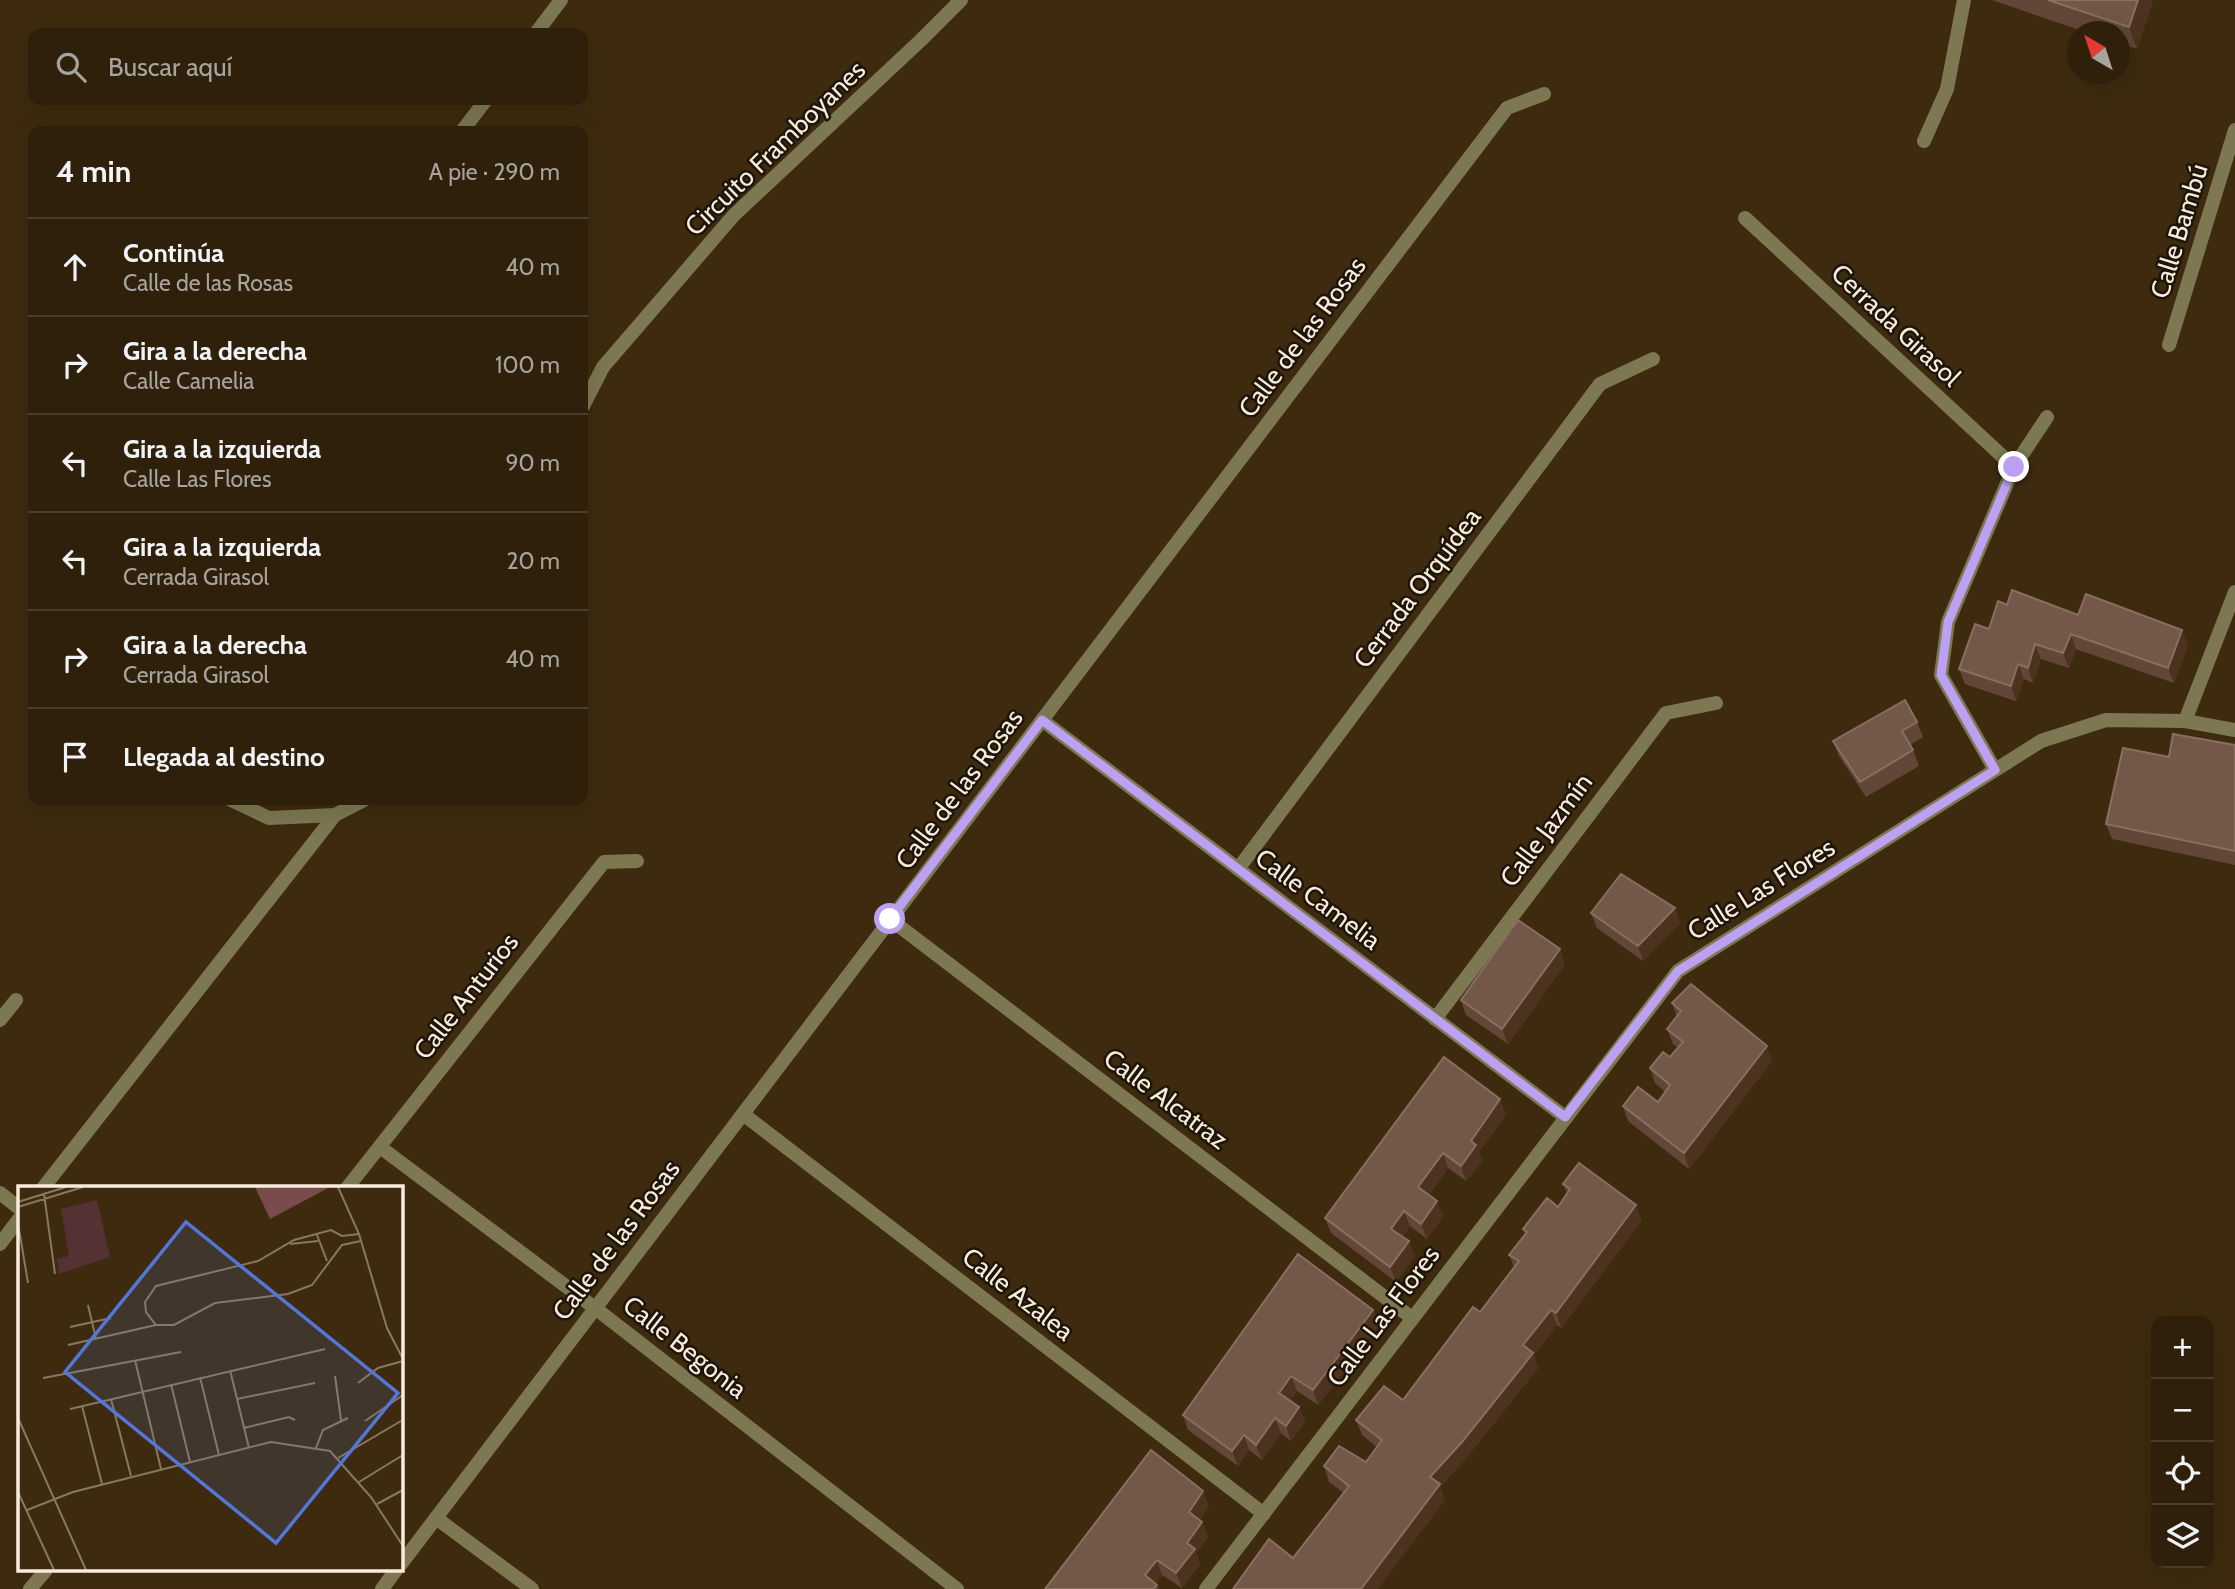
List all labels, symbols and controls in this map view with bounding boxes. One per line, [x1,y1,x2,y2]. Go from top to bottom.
north arrow [2067,21,2130,84]
search box [28,28,588,105]
icon: search [52,48,90,86]
text: Buscar aquí [108,51,232,83]
street label: Circuito Framboyanes [678,54,872,242]
text: 4 min [56,153,131,190]
text: A pie · 290 m [429,158,560,186]
street label: Calle Bambú [2143,160,2215,302]
text: Continúa [123,237,224,269]
icon: ahead [56,248,94,286]
street label: Calle de las Rosas [1231,250,1373,423]
text: 40 m [505,253,560,281]
street label: Cerrada Girasol [1825,257,1967,393]
text: Calle de las Rosas [123,269,293,297]
text: Gira a la derecha [123,335,307,367]
icon: right [56,346,94,384]
text: 100 m [495,351,560,379]
text: Calle Camelia [123,367,254,395]
text: Gira a la izquierda [123,433,321,465]
icon: left [56,444,94,482]
text: 90 m [506,449,560,477]
route end [1998,451,2029,482]
text: Calle Las Flores [123,465,271,493]
street label: Cerrada Orquídea [1346,501,1488,674]
text: Gira a la izquierda [123,531,321,563]
icon: left [56,542,94,580]
text: 20 m [507,547,560,575]
text: Cerrada Girasol [123,563,269,591]
text: Gira a la derecha [123,629,307,661]
icon: right [56,640,94,678]
text: 40 m [505,645,560,673]
text: Cerrada Girasol [123,661,269,689]
street label: Calle de las Rosas [888,702,1030,875]
icon: arrive [56,738,94,776]
text: Llegada al destino [123,741,325,773]
street label: Calle Jazmín [1493,767,1599,893]
street label: Calle Las Flores [1681,831,1841,947]
street label: Calle Camelia [1249,842,1387,957]
route start [874,903,905,934]
street label: Calle Anturios [407,926,525,1065]
street label: Calle Alcatraz [1098,1042,1234,1156]
street label: Calle de las Rosas [545,1153,687,1326]
inset map [18,1186,402,1572]
street label: Calle Las Flores [1320,1239,1446,1393]
street label: Calle Azalea [956,1241,1080,1348]
street label: Calle Begonia [617,1289,754,1406]
map controls [2151,1316,2214,1568]
button: + [2151,1316,2214,1379]
button: − [2151,1379,2214,1442]
button: locate [2151,1442,2214,1505]
button: layers [2151,1505,2214,1568]

